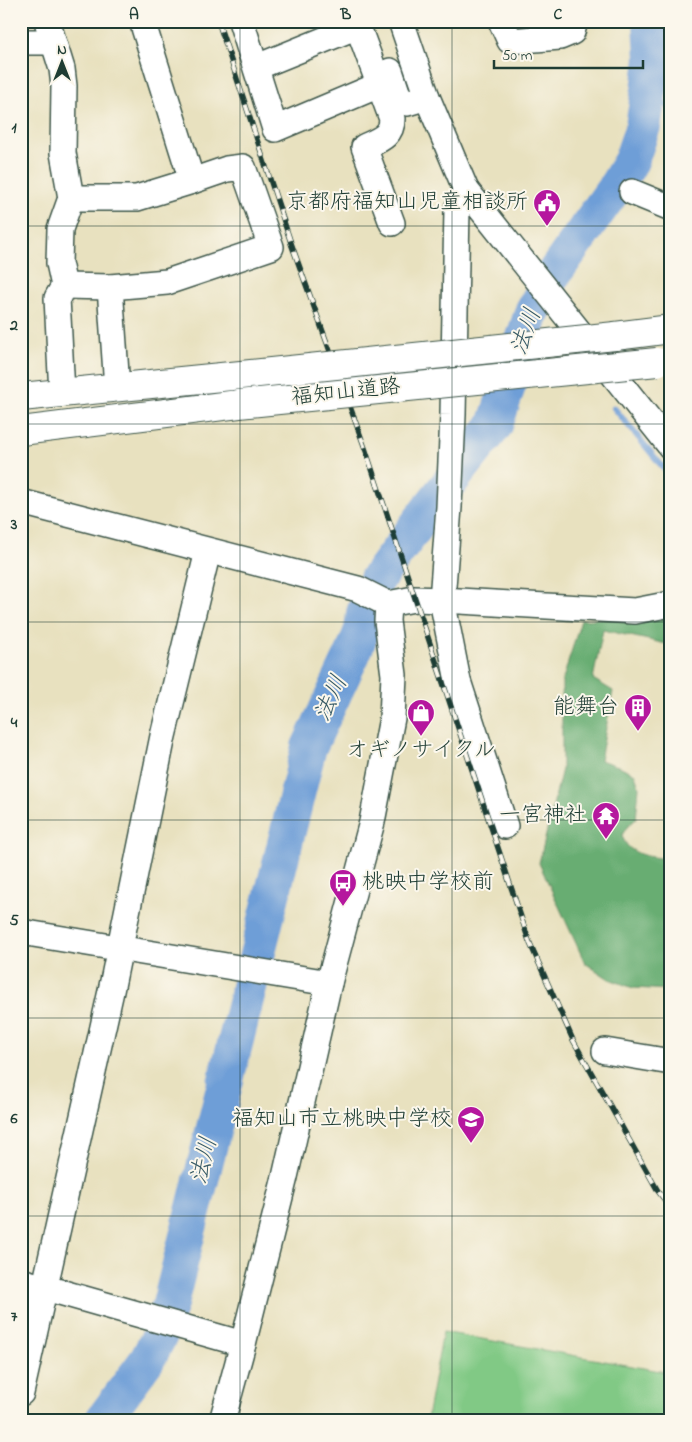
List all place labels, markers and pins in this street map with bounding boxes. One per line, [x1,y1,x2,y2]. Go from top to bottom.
place label: 京都府福知山児童相談所 [286,187,528,219]
public building icon: 京都府福知山児童相談所 [532,188,562,227]
place label: 能舞台 [553,692,619,724]
building icon: 能舞台 [623,693,653,732]
shop icon: オギノサイクル [406,698,436,737]
place label: オギノサイクル [346,735,496,767]
place label: 一宮神社 [499,800,587,832]
temple icon: 一宮神社 [591,801,621,840]
place label: 桃映中学校前 [362,867,494,899]
bus stop icon: 桃映中学校前 [328,868,358,907]
place label: 福知山市立桃映中学校 [232,1104,452,1136]
school or university icon: 福知山市立桃映中学校 [456,1105,486,1144]

